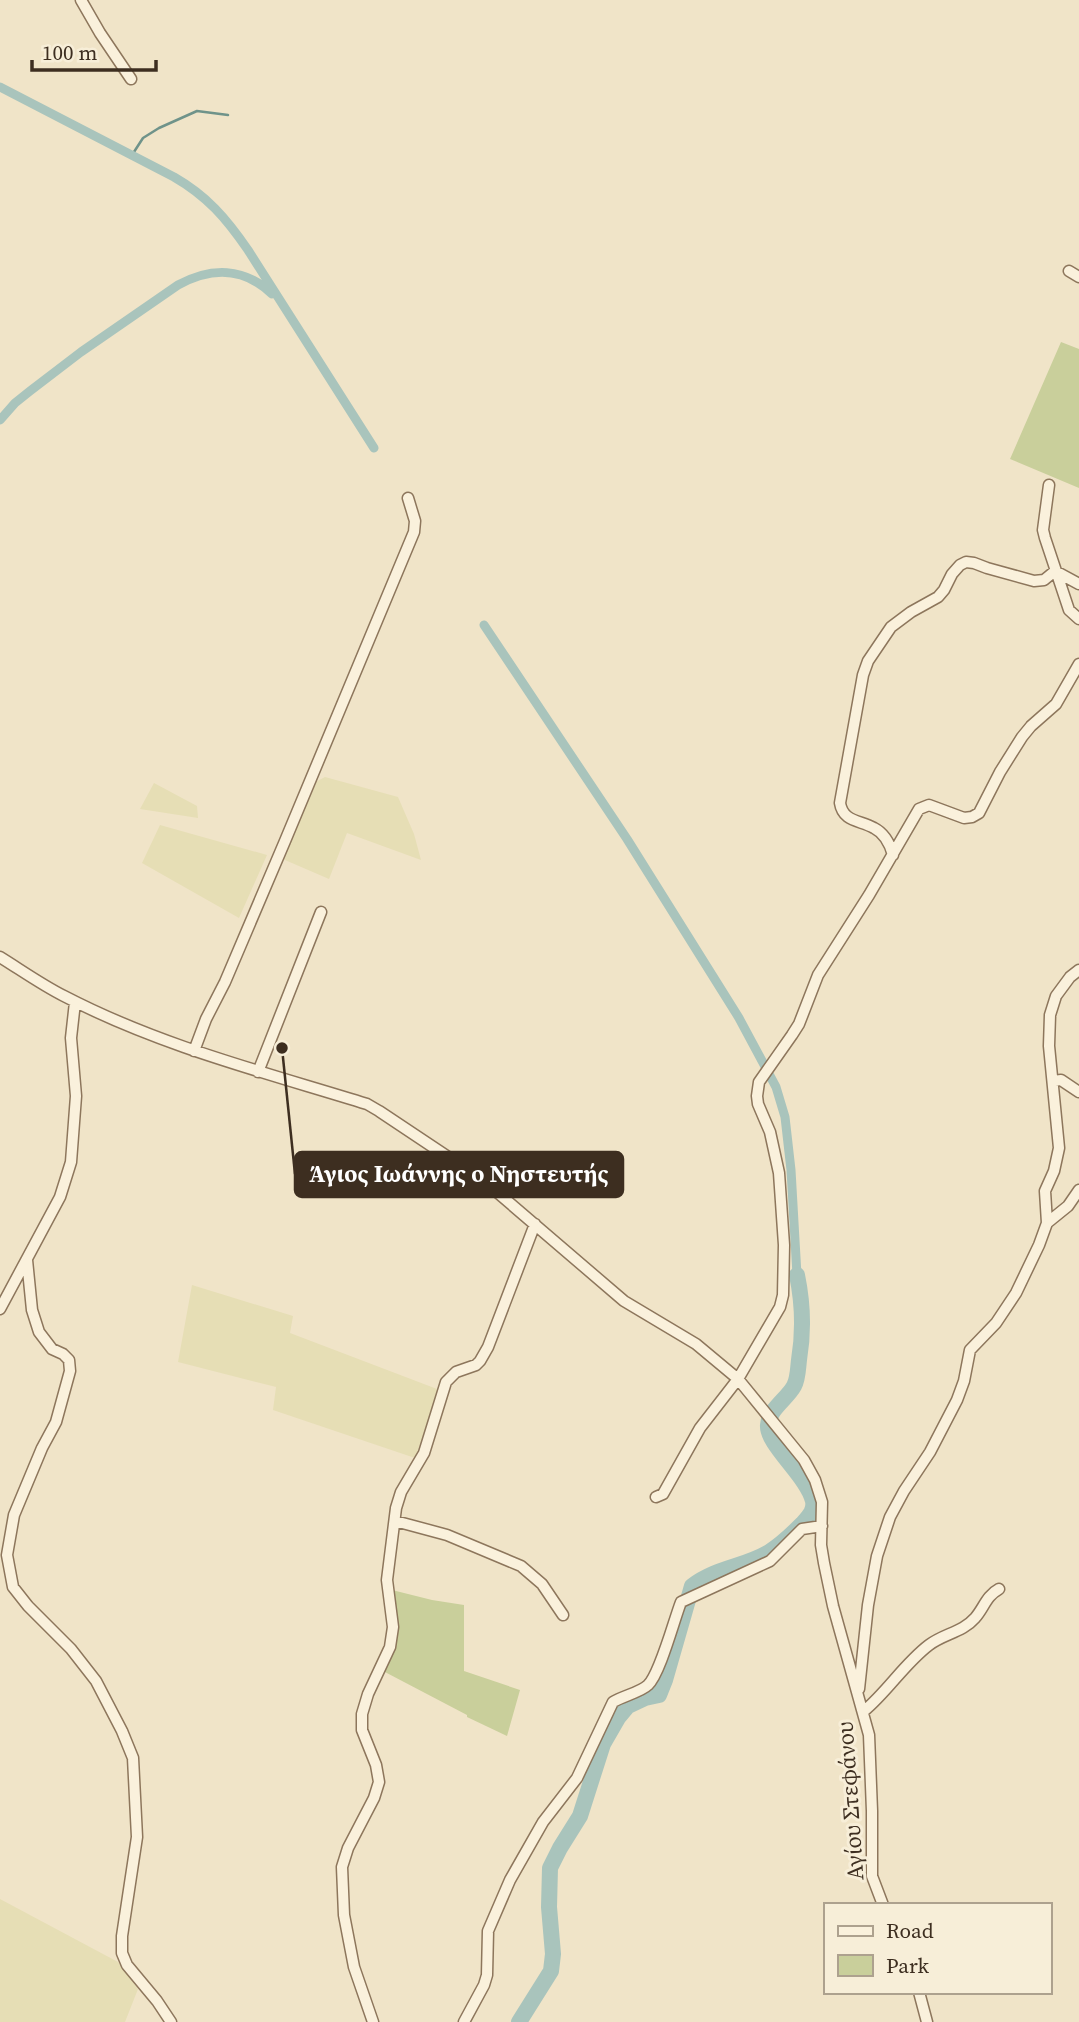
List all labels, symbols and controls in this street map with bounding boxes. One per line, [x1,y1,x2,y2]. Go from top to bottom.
scale bar [32,28,156,72]
text: 100 m [42,38,97,67]
callout: Άγιος Ιωάννης ο Νηστευτής [295,1152,623,1197]
text: Άγιος Ιωάννης ο Νηστευτής [309,1157,609,1190]
street label: Αγίου Στεφάνου [828,1721,872,1881]
legend [824,1903,1051,1994]
text: Road [886,1916,934,1945]
text: Park [886,1951,930,1980]

